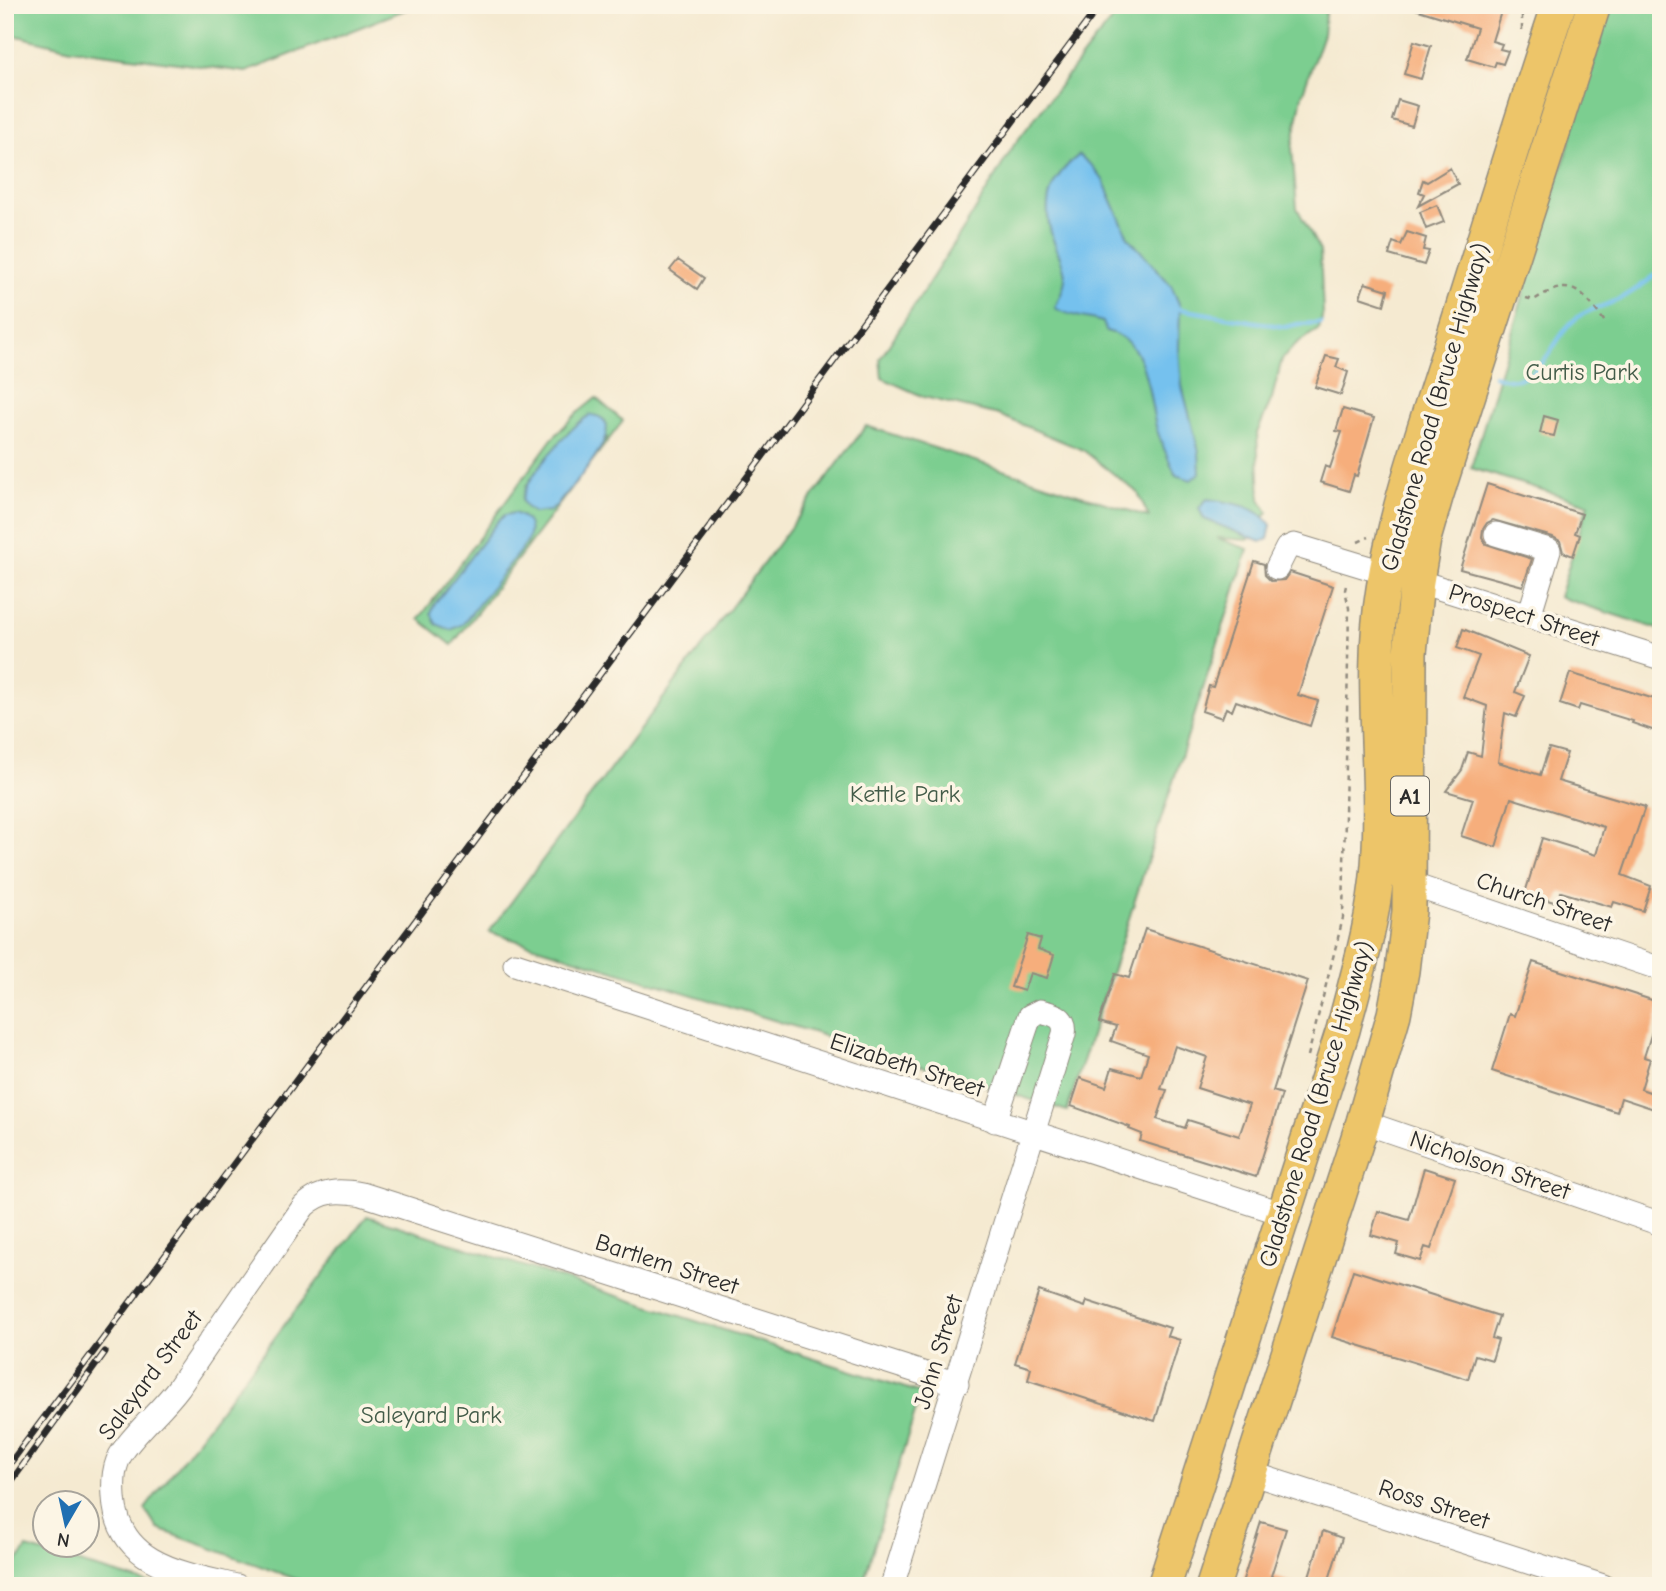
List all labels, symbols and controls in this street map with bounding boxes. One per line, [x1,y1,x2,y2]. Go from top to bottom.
street label: Gladstone Road (Bruce Highway) [1375,240,1495,574]
park label: Curtis Park [1526,358,1639,386]
street label: Prospect Street [1445,578,1604,653]
road number: A1 [1391,776,1429,816]
park label: Kettle Park [850,780,961,808]
street label: Church Street [1473,866,1616,939]
street label: Gladstone Road (Bruce Highway) [1253,937,1379,1271]
street label: Elizabeth Street [827,1027,989,1103]
street label: Nicholson Street [1406,1124,1575,1206]
street label: Bartlem Street [592,1228,743,1301]
street label: John Street [907,1290,969,1412]
street label: Saleyard Street [92,1304,209,1445]
park label: Saleyard Park [360,1401,502,1429]
street label: Ross Street [1375,1473,1494,1535]
north arrow [32,1490,102,1560]
text: N [56,1528,71,1552]

